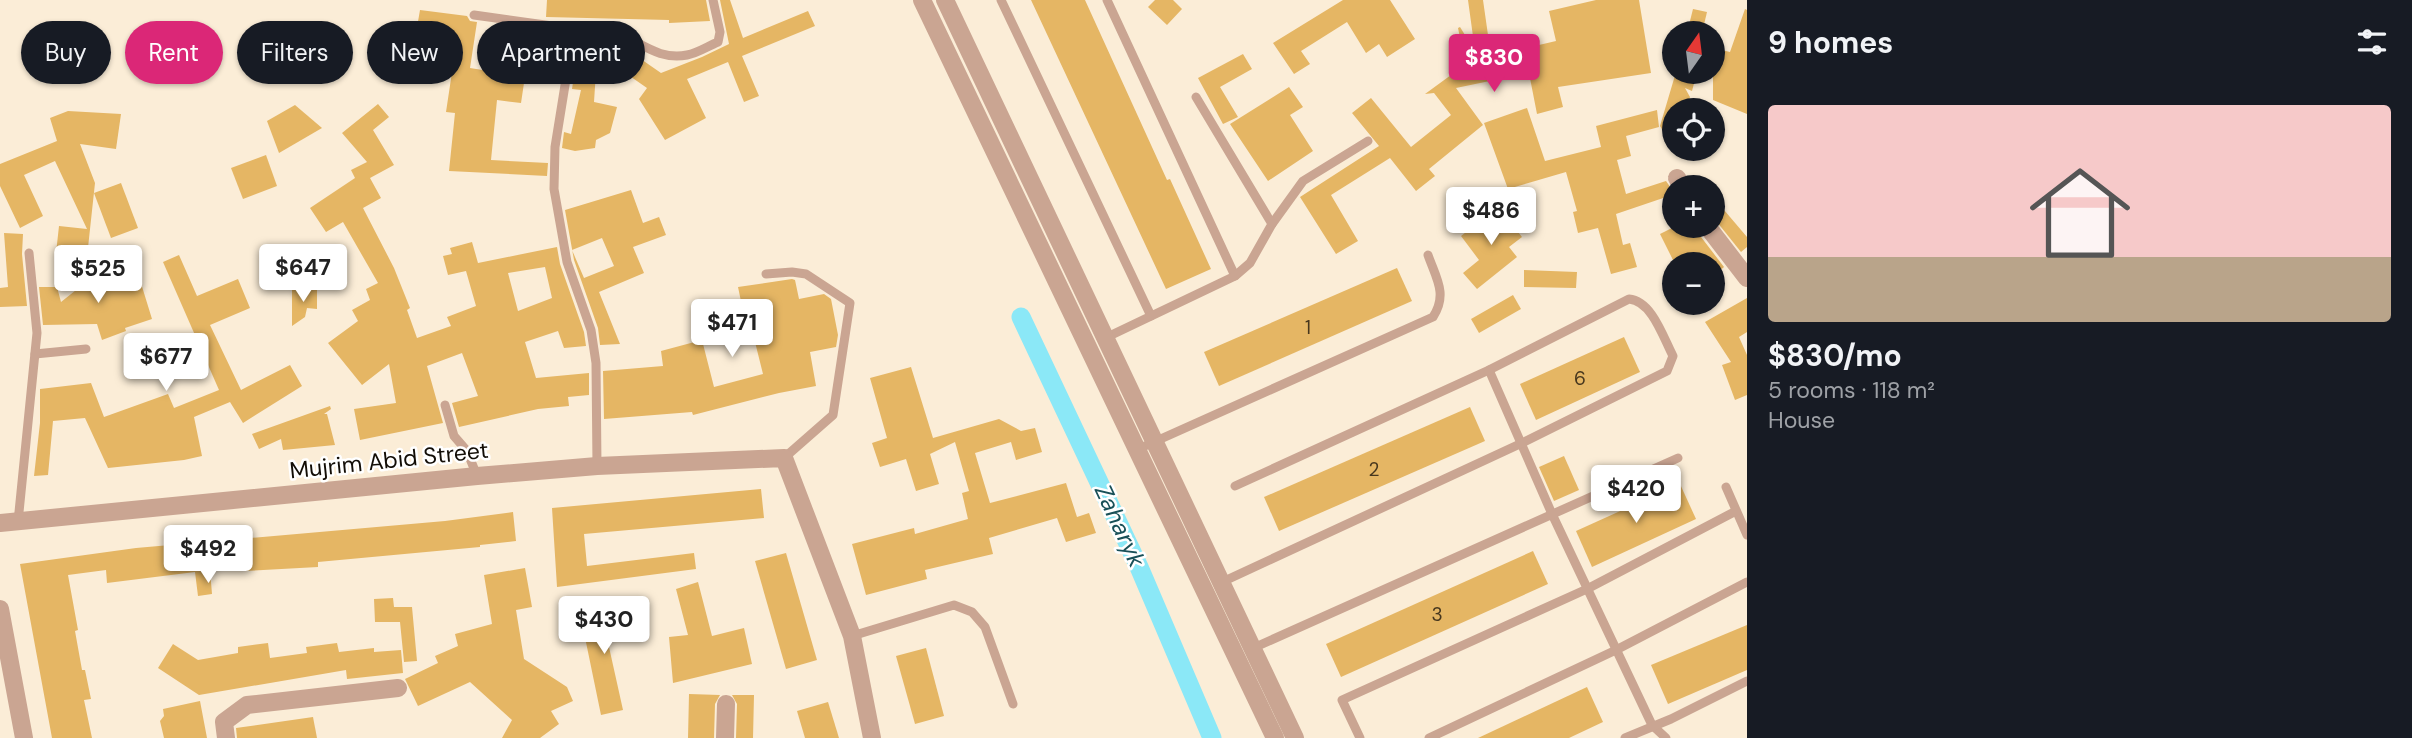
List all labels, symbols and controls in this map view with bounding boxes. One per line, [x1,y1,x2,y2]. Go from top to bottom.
chip: Buy [21,21,111,84]
chip: Rent [125,21,223,84]
chip: Filters [237,21,353,84]
chip: New [367,21,463,84]
chip: Apartment [477,21,645,84]
north arrow [1662,21,1726,84]
map controls [1662,21,1725,315]
text: 9 homes [1768,23,1893,62]
icon: filters [2353,23,2391,61]
pin: $830 [1453,34,1535,94]
text: $830 [1465,42,1523,72]
button: locate [1662,98,1725,161]
icon: home [2017,150,2143,276]
button: + [1662,175,1725,238]
pin: $486 [1450,188,1532,247]
text: $486 [1462,195,1520,225]
pin: $647 [262,244,344,304]
pin: $525 [57,246,139,305]
text: $647 [275,252,331,282]
button: − [1662,252,1725,315]
text: $525 [70,253,126,283]
pin: $471 [691,300,773,359]
text: $471 [707,307,757,337]
house number: 1 [1305,315,1311,340]
pin: $677 [125,334,207,393]
text: $830/mo [1768,336,1902,375]
text: $677 [140,341,192,371]
house number: 6 [1574,366,1586,391]
text: 5 rooms · 118 m² [1768,375,1935,405]
text: House [1768,405,1835,435]
street label: Mujrim Abid Street [288,435,490,485]
house number: 2 [1369,457,1380,482]
pin: $420 [1595,466,1677,525]
text: $420 [1607,473,1665,503]
water label: Zaharyk [1088,479,1153,573]
pin: $492 [167,526,249,585]
text: $492 [180,533,236,563]
pin: $430 [563,596,645,656]
house number: 3 [1431,602,1443,627]
text: $430 [575,604,633,634]

